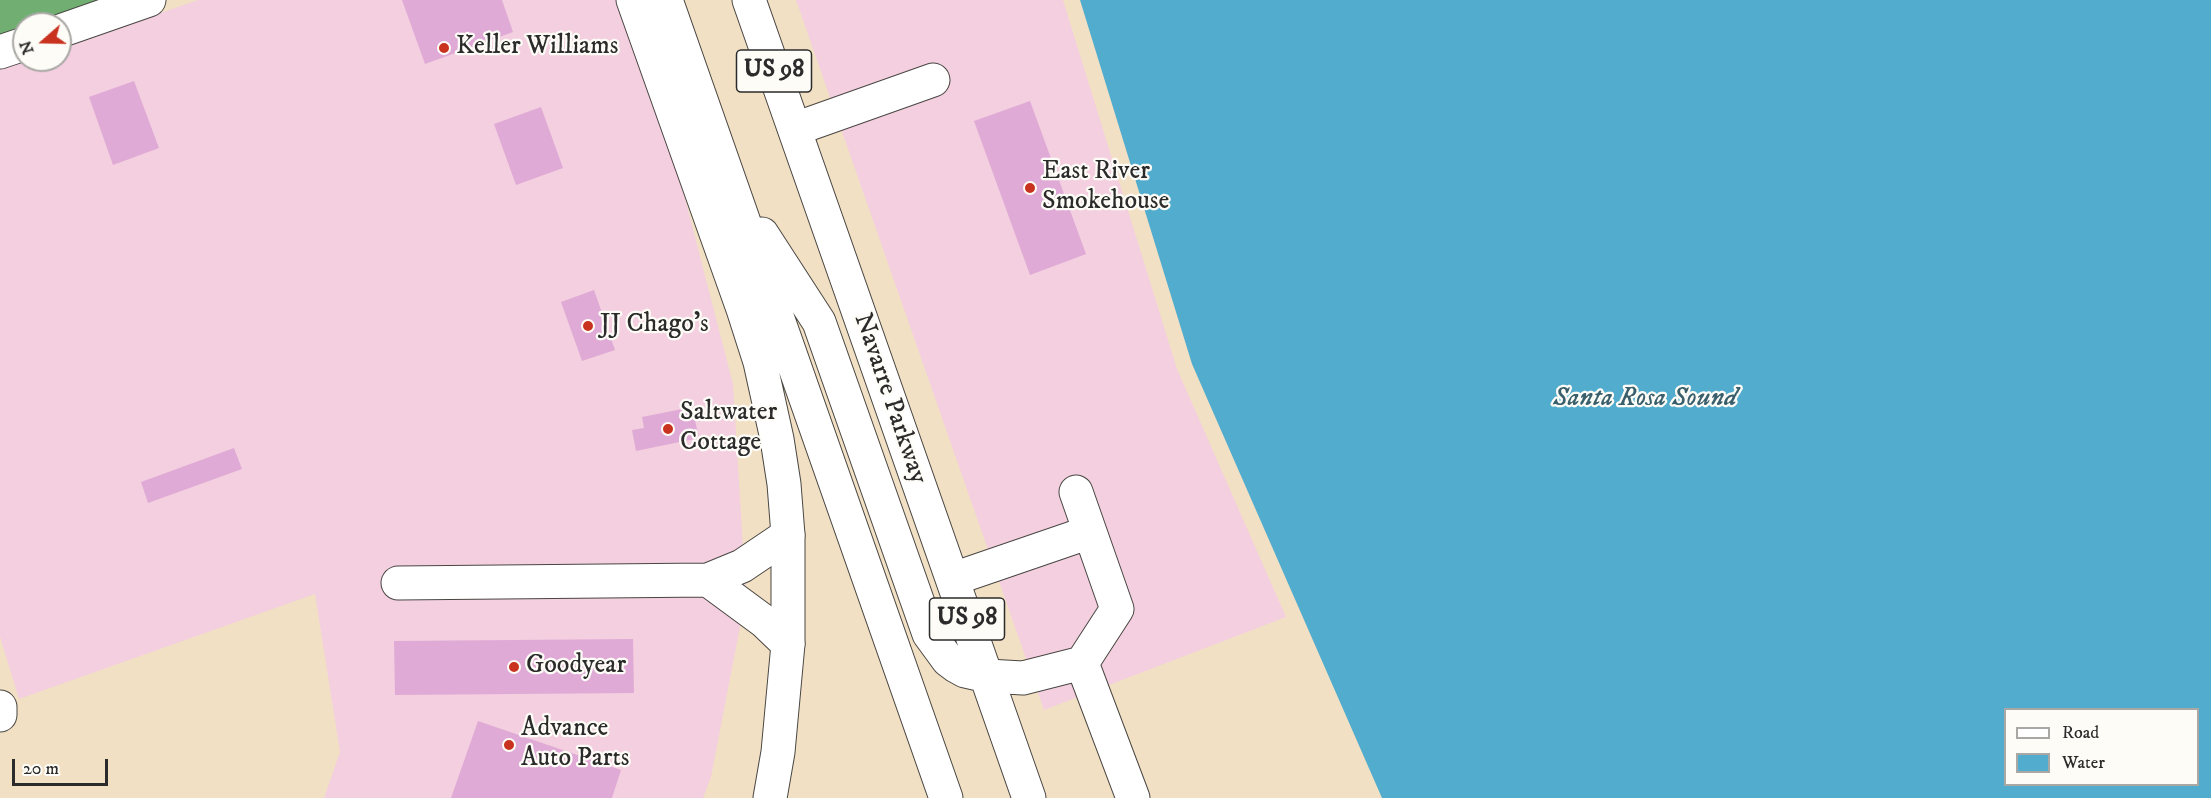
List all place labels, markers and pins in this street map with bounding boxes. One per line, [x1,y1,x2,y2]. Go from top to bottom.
place label: Keller Williams [456,32,618,64]
marker: Keller Williams [437,41,451,55]
place label: East River Smokehouse [1042,157,1169,218]
marker: East River Smokehouse [1023,181,1037,195]
place label: JJ Chago's [600,310,709,342]
marker: JJ Chago's [581,319,595,333]
place label: Saltwater Cottage [680,398,777,460]
marker: Saltwater Cottage [661,422,675,436]
place label: Goodyear [526,651,626,683]
marker: Goodyear [507,660,521,674]
place label: Advance Auto Parts [521,714,629,776]
marker: Advance Auto Parts [502,738,516,752]

